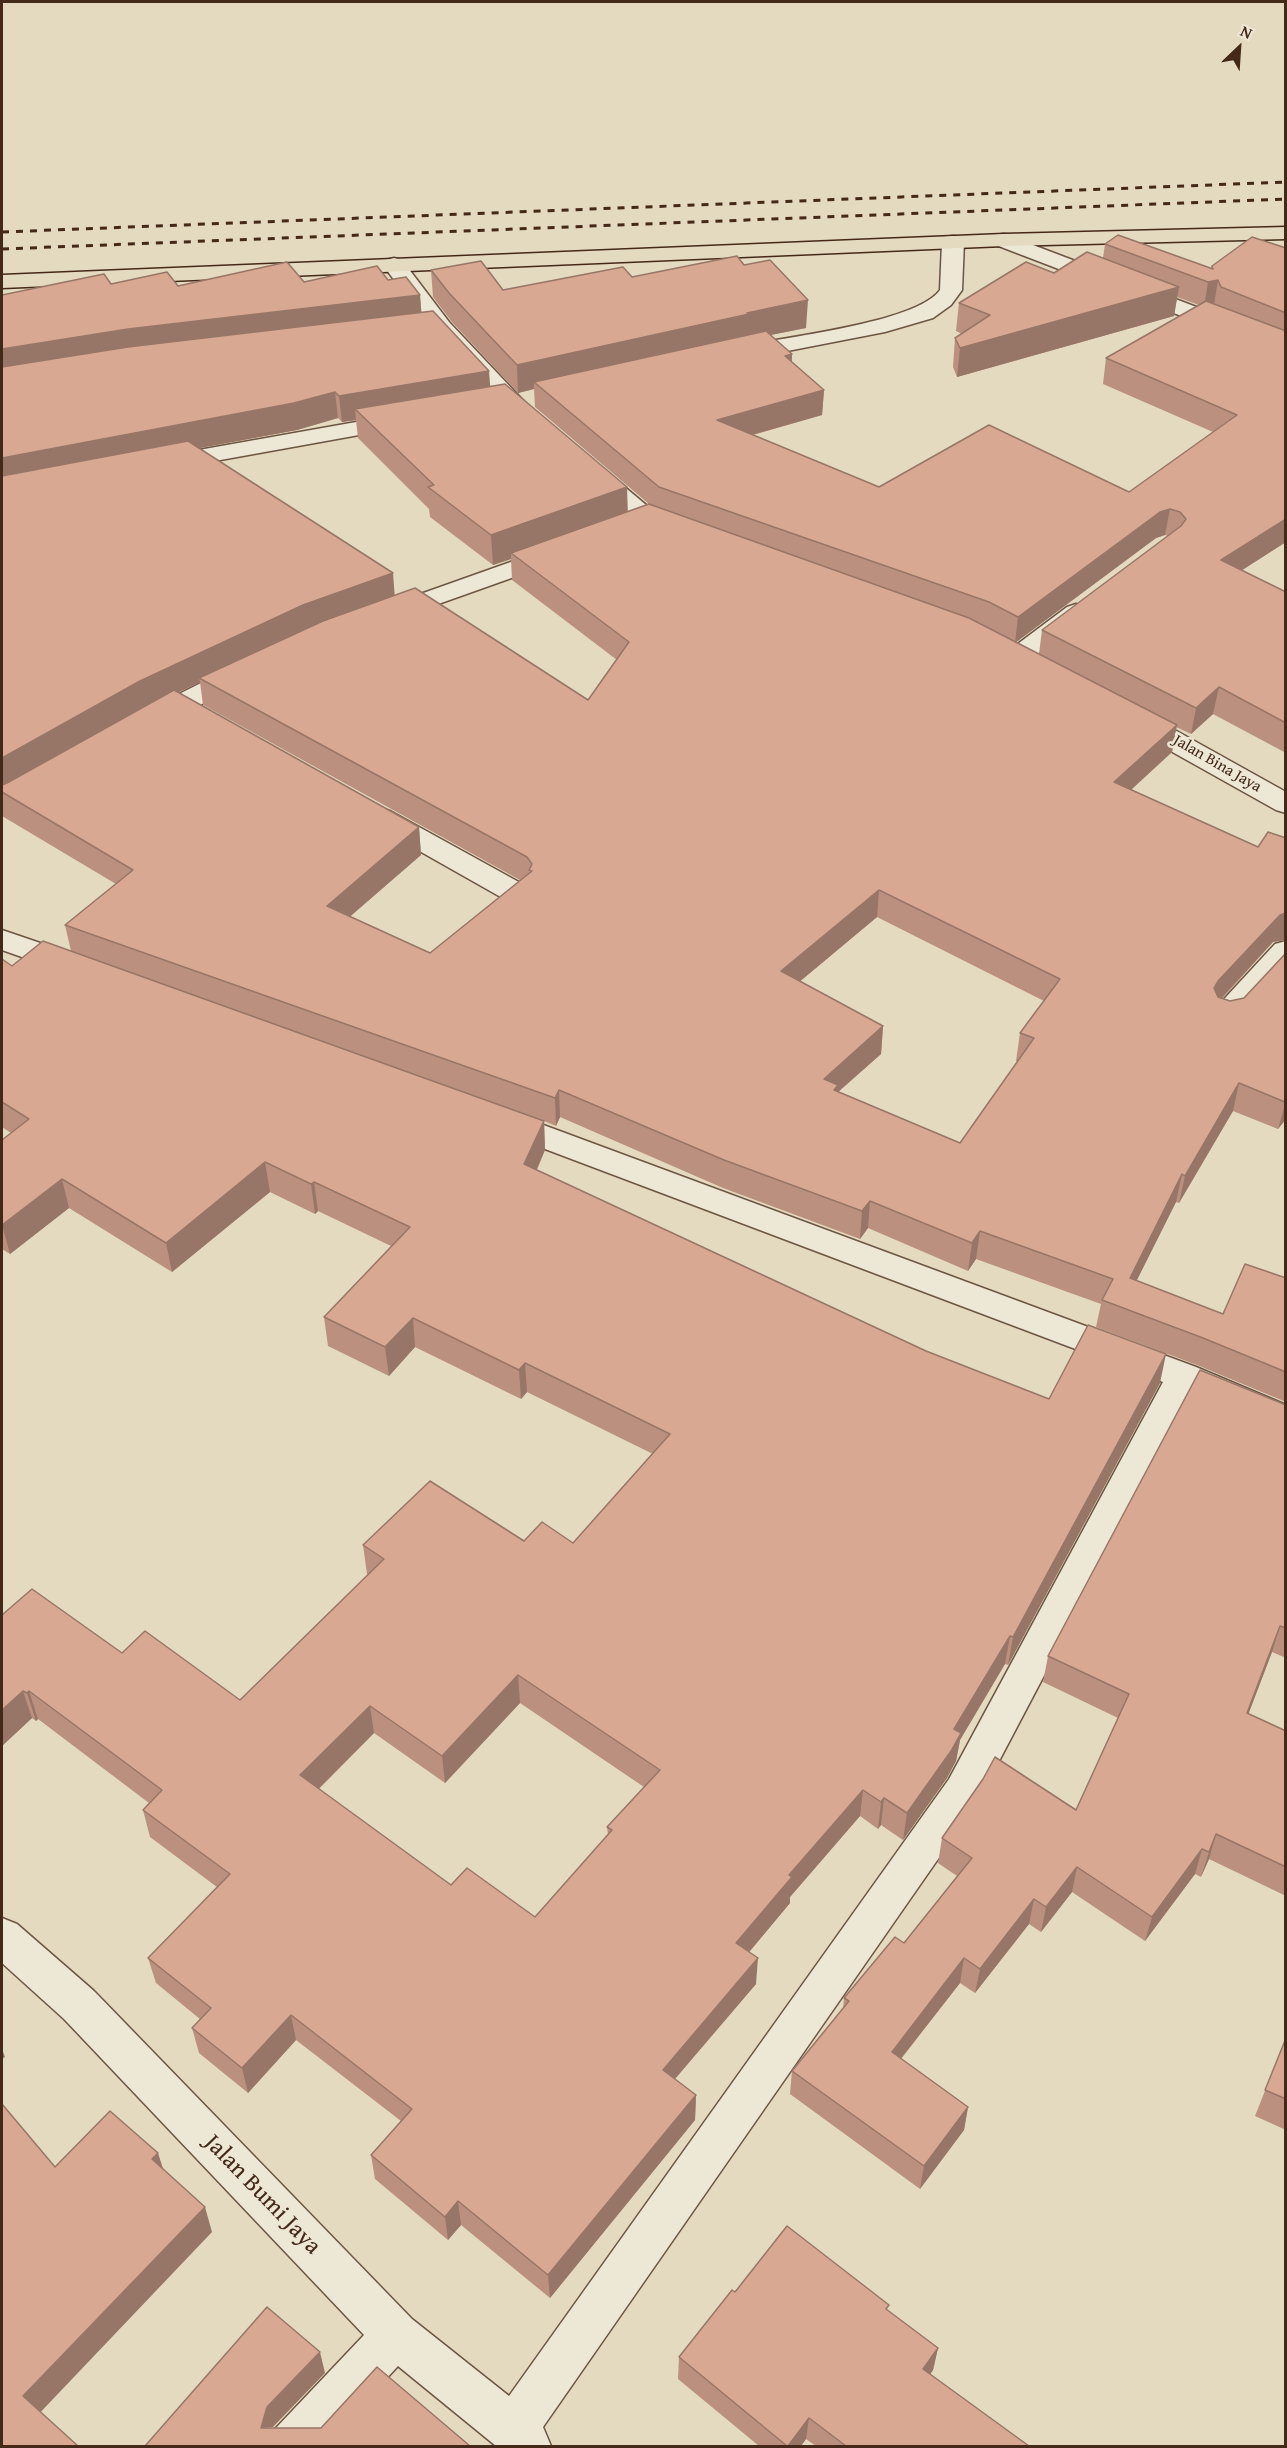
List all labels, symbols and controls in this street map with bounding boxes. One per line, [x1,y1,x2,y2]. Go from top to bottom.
north arrow [1209,18,1269,78]
text: N [1237,19,1257,45]
street label: Jalan Bina Jaya [1169,731,1265,797]
street label: Jalan Bumi Jaya [198,2129,326,2261]

